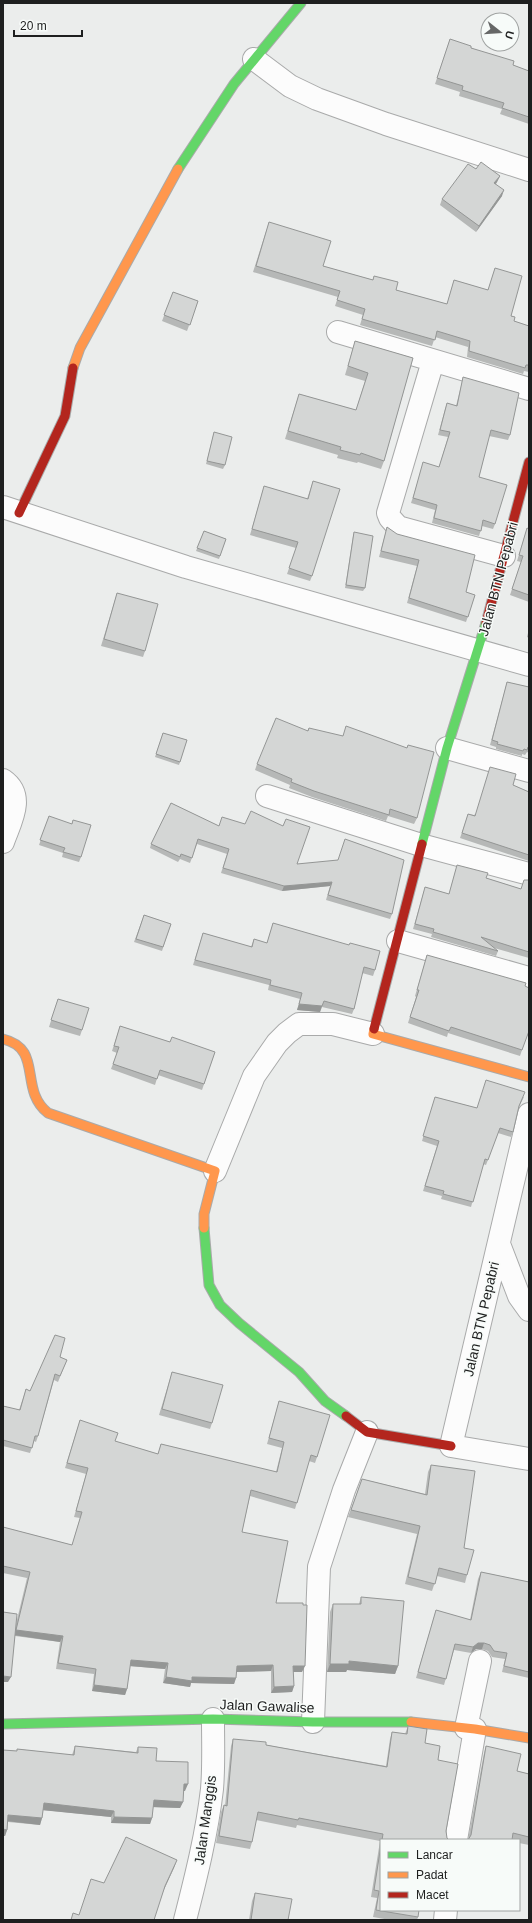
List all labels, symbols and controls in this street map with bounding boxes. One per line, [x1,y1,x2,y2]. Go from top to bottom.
scale bar [14,12,82,38]
north arrow [480,12,520,52]
text: 20 m [20,19,47,33]
text: U [503,29,516,41]
street label: Jalan BTN Pepabri [475,520,521,638]
street label: Jalan BTN Pepabri [460,1260,502,1378]
street label: Jalan Gawalise [219,1696,315,1716]
street label: Jalan Manggis [191,1774,219,1866]
legend [380,1839,520,1911]
text: Lancar [416,1848,453,1862]
text: Padat [416,1868,448,1882]
text: Macet [416,1888,449,1902]

